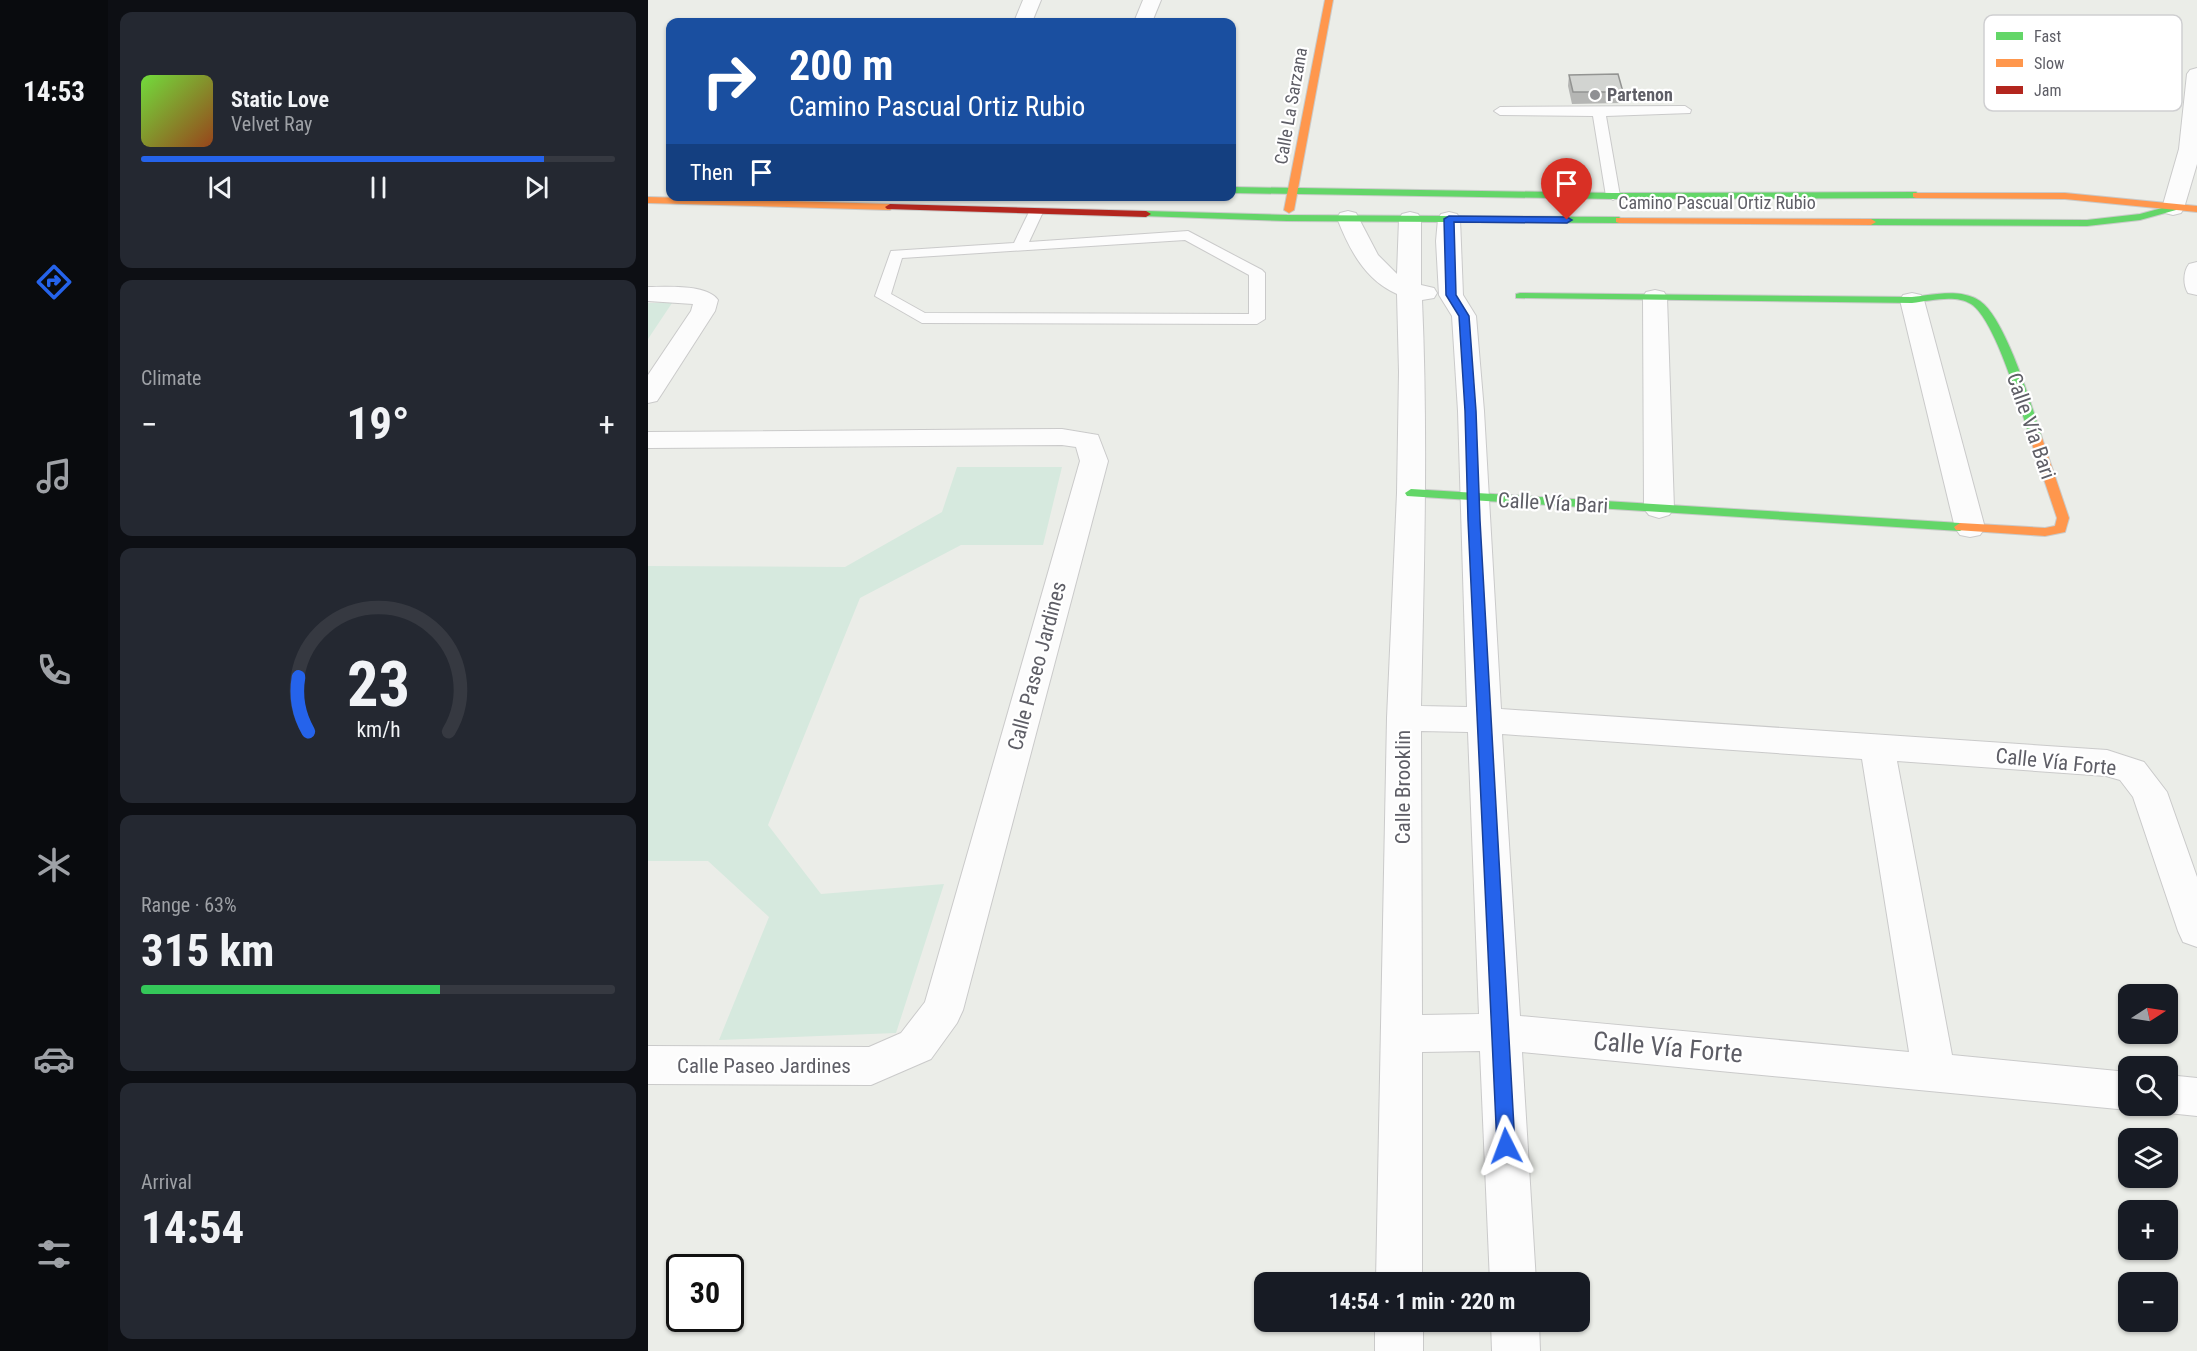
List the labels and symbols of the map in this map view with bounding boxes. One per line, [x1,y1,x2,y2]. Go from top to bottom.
legend [1984,15,2182,111]
text: Fast [2034,27,2061,46]
street label: Calle La Sarzana [1270,46,1311,166]
text: Slow [2034,54,2064,73]
text: Jam [2034,81,2061,100]
place label: Partenon [1607,84,1673,105]
marker: Partenon [1588,88,1602,102]
pin [1541,158,1592,220]
street label: Camino Pascual Ortiz Rubio [1618,192,1816,213]
street label: Calle Vía Bari [2002,370,2060,482]
street label: Calle Vía Bari [1497,488,1609,518]
street label: Calle Paseo Jardines [1003,579,1071,753]
street label: Calle Brooklin [1391,730,1415,844]
street label: Calle Vía Forte [1994,744,2118,780]
north arrow [2118,984,2178,1044]
street label: Calle Vía Forte [1592,1026,1744,1068]
street label: Calle Paseo Jardines [677,1054,851,1078]
position arrow [1474,1114,1538,1178]
speed limit sign: 30 [666,1254,744,1332]

